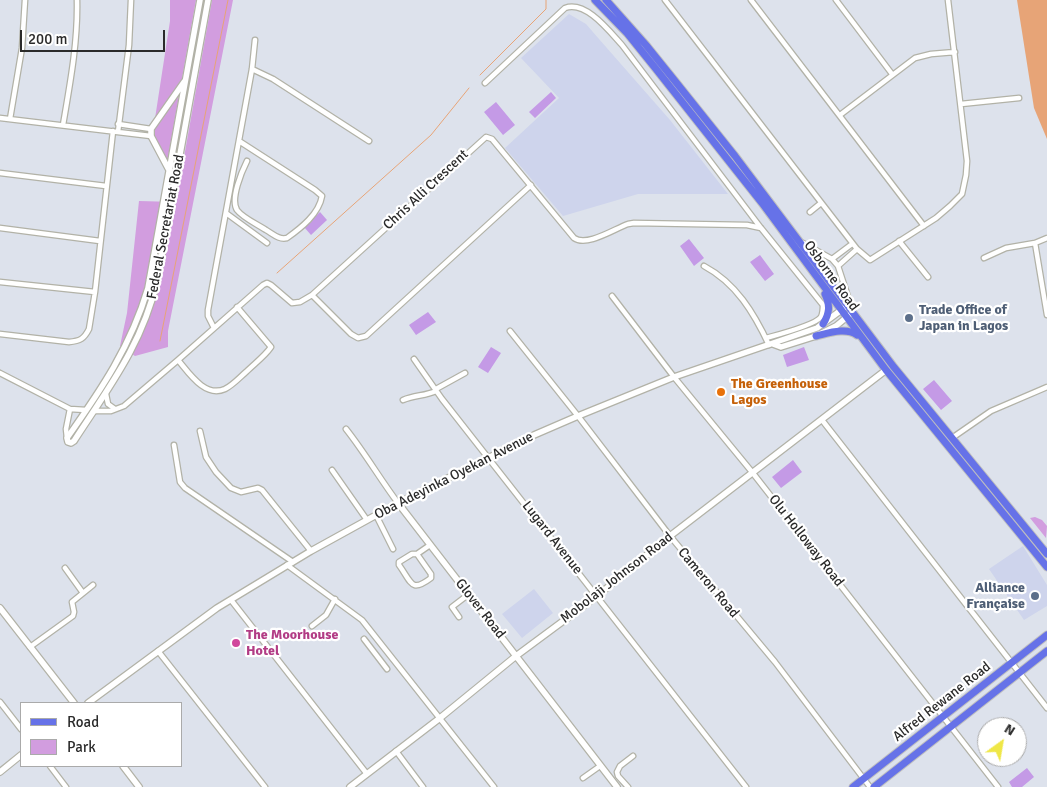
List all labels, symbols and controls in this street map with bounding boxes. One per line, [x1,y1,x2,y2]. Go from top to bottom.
scale bar [22,20,168,52]
text: 200 m [28,30,68,48]
street label: Chris Alli Crescent [380,146,472,234]
street label: Federal Secretariat Road [144,153,188,301]
street label: Osborne Road [800,238,862,314]
place label: Trade Office of Japan in Lagos [919,302,1008,334]
marker: Trade Office of Japan in Lagos [903,312,915,324]
place label: The Greenhouse Lagos [731,376,828,408]
marker: The Greenhouse Lagos [715,386,727,398]
street label: Oba Adeyinka Oyekan Avenue [372,429,536,523]
street label: Olu Holloway Road [765,492,847,590]
street label: Lugard Avenue [518,498,586,578]
street label: Mobolaji Johnson Road [557,529,677,627]
street label: Cameron Road [674,544,742,622]
street label: Glover Road [451,576,509,642]
place label: Alliance Française [966,580,1025,612]
marker: Alliance Française [1029,590,1041,602]
place label: The Moorhouse Hotel [246,627,338,660]
marker: The Moorhouse Hotel [230,637,242,649]
street label: Alfred Rewane Road [890,659,994,745]
legend [20,702,182,767]
text: Road [67,713,99,731]
north arrow [977,717,1027,767]
text: N [1001,720,1018,739]
text: Park [67,738,96,756]

